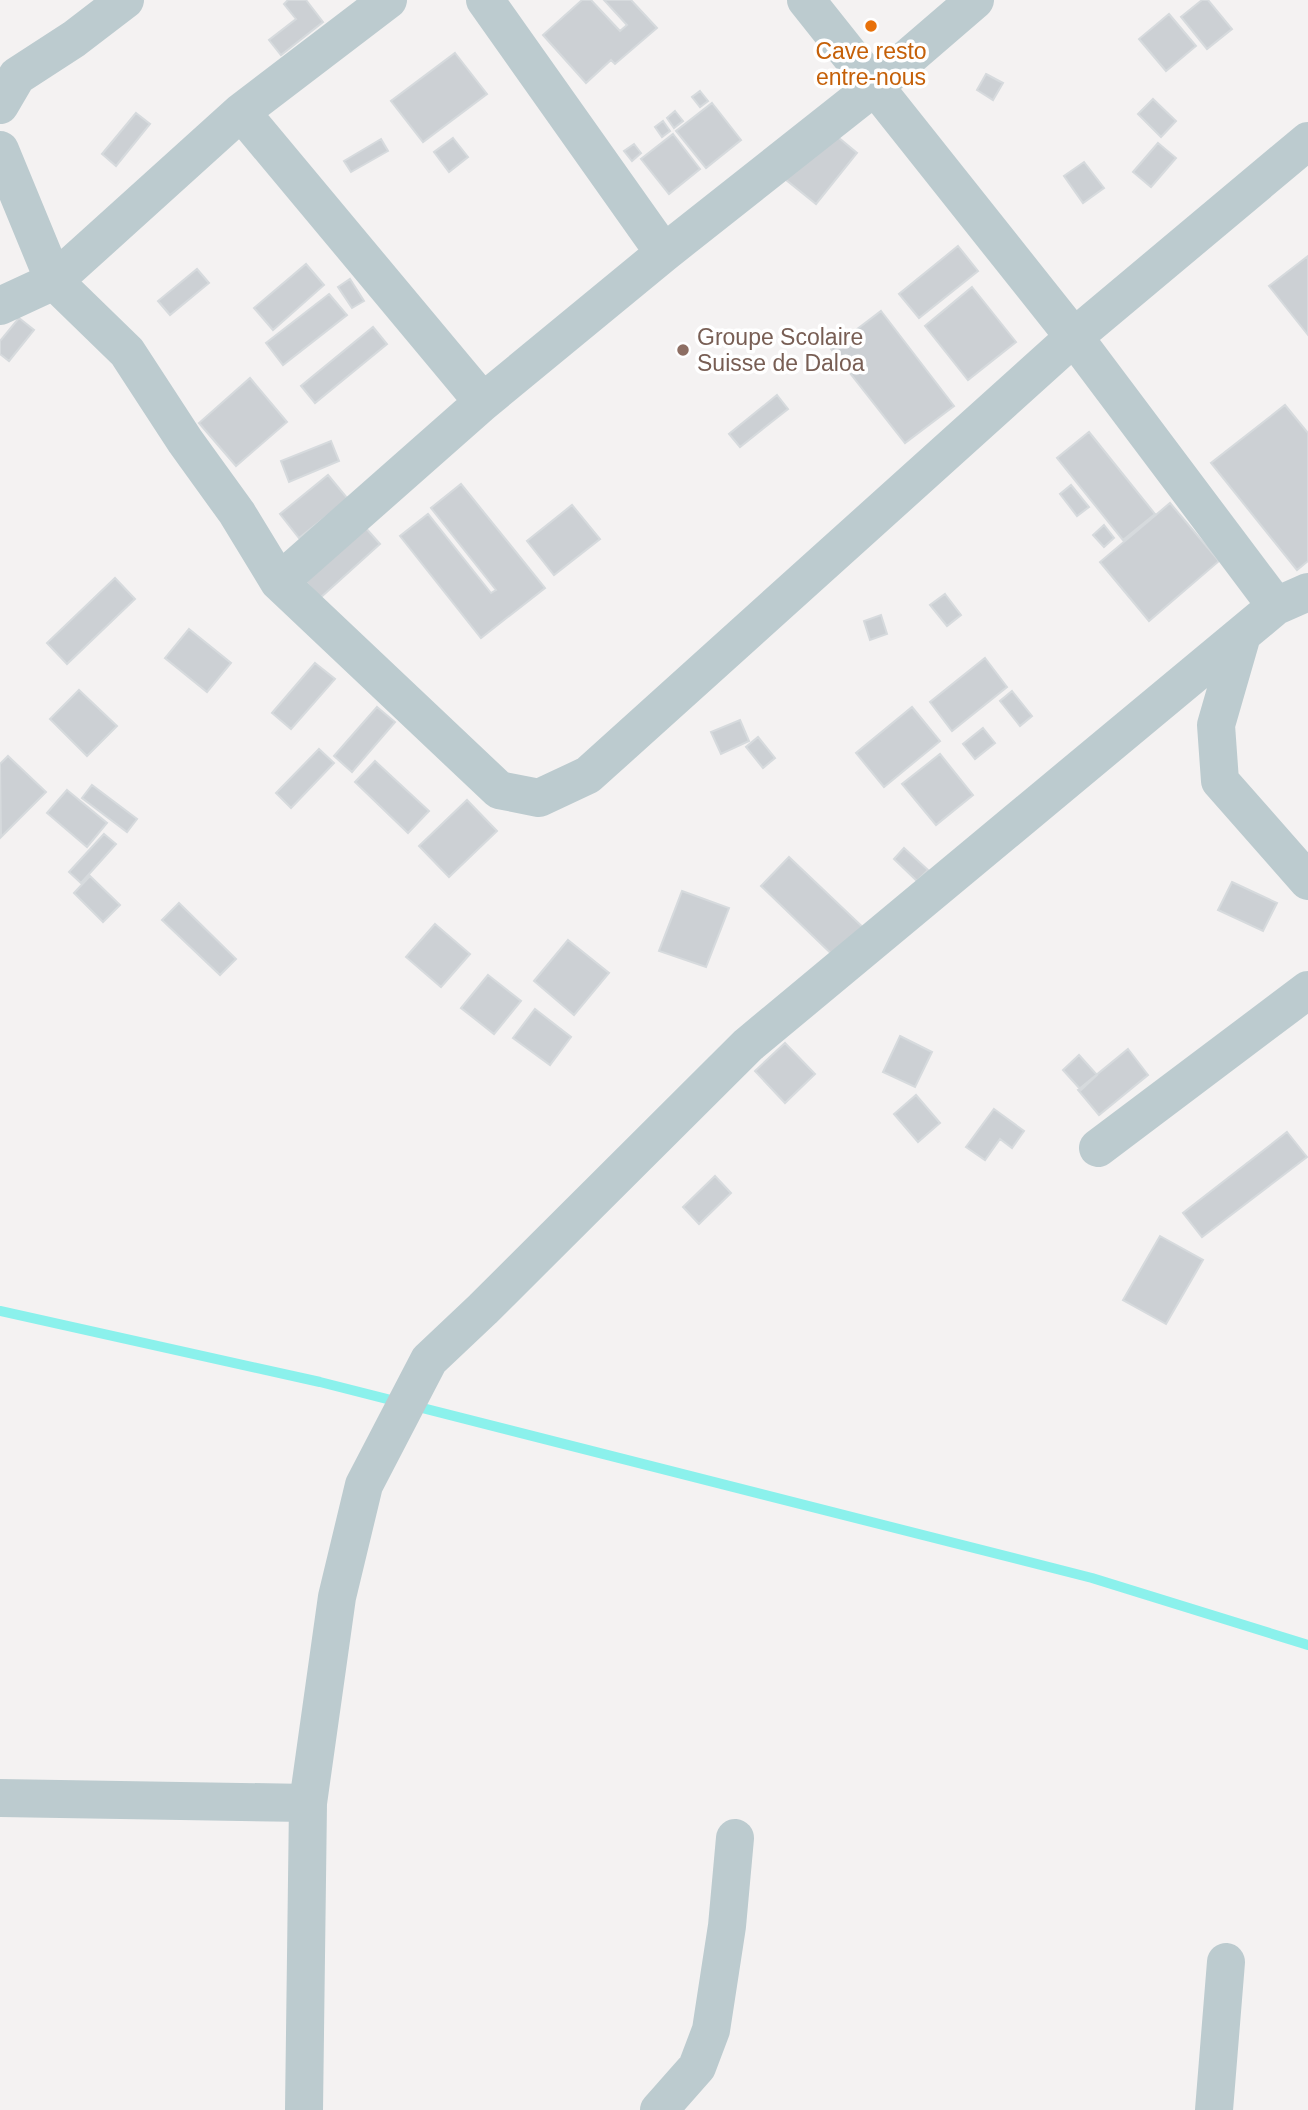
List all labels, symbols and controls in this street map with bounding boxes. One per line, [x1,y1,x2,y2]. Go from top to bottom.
marker: Cave resto entre-nous [863,18,879,34]
place label: Cave resto entre-nous [815,38,927,90]
place label: Groupe Scolaire Suisse de Daloa [697,324,865,376]
marker: Groupe Scolaire Suisse de Daloa [675,342,691,358]

